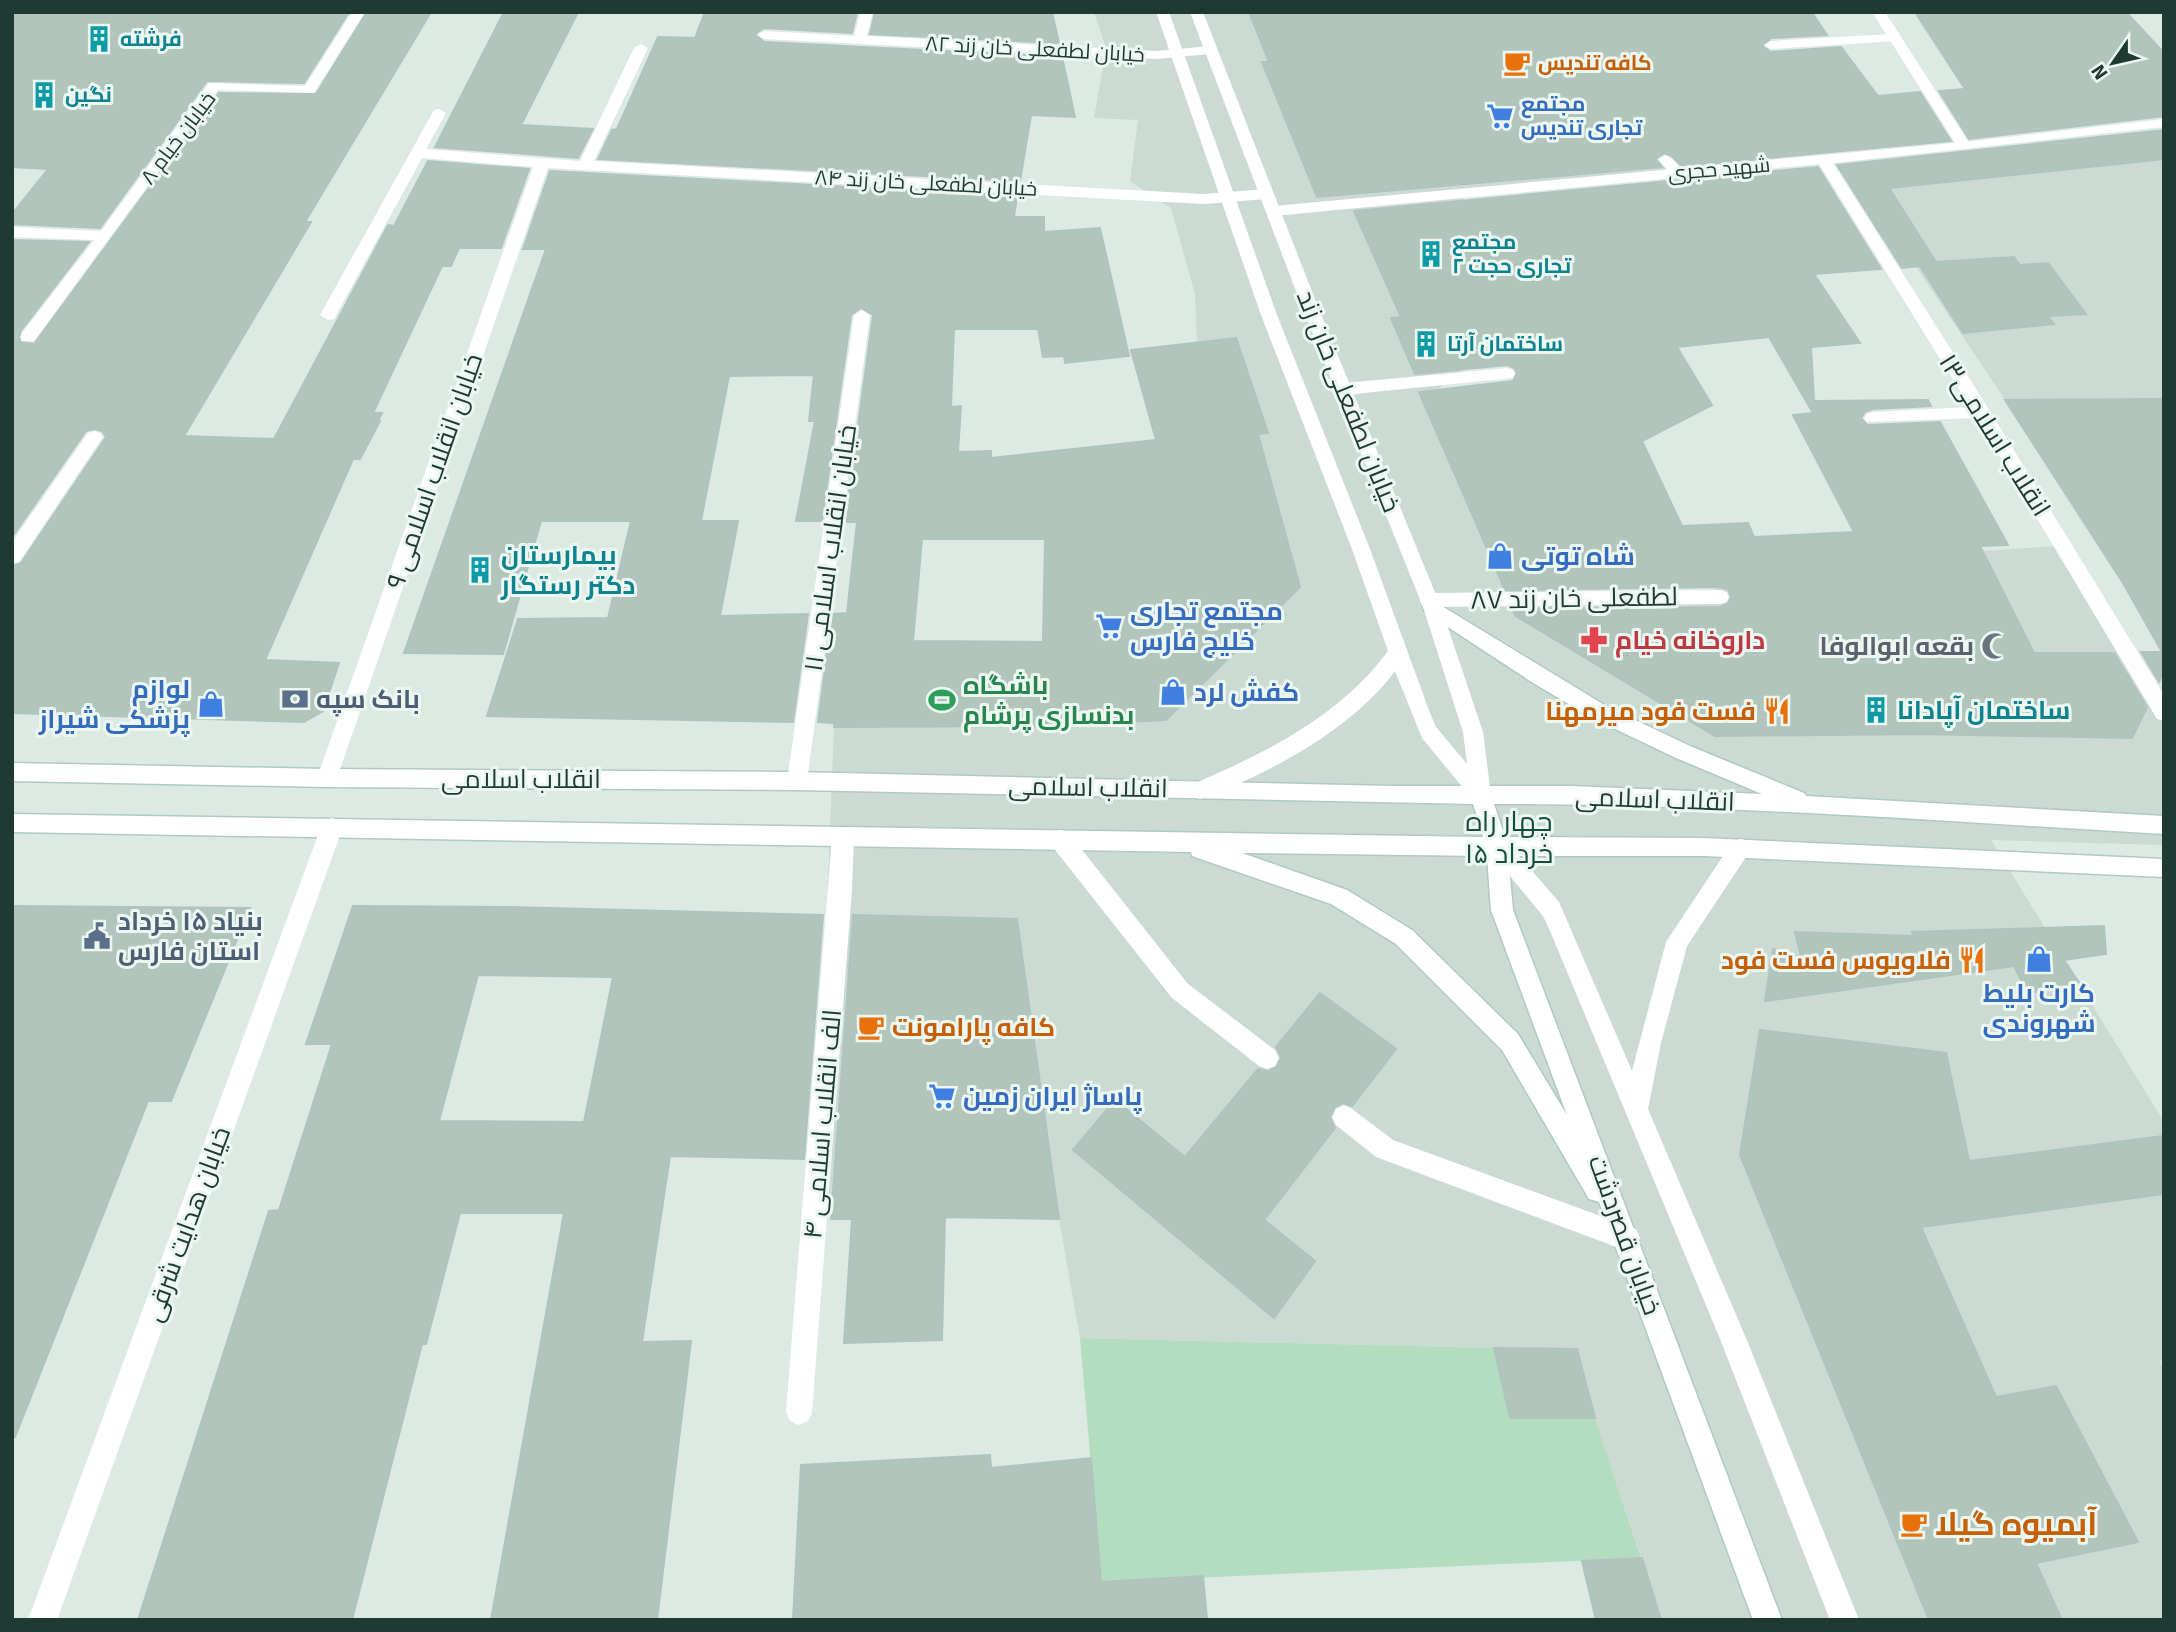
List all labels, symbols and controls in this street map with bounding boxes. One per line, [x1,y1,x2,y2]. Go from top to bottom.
building icon: فرشته [84,24,114,54]
place label: فرشته [120,26,182,52]
north arrow [2078,28,2148,98]
street label: خیابان لطفعلی خان زند ۸۲ [924,30,1146,68]
cafe icon: کافه تندیس [1502,48,1532,78]
place label: کافه تندیس [1538,50,1652,76]
text: N [2086,60,2113,84]
building icon: نگین [29,80,59,110]
place label: نگین [65,82,112,108]
street label: خیابان خیام ۸ [135,87,222,190]
place label: مجتمع تجاری تندیس [1521,91,1643,141]
supermarket icon: مجتمع تجاری تندیس [1485,101,1515,131]
street label: شهید حجری [1667,152,1771,186]
street label: خیابان لطفعلی خان زند ۸۴ [814,164,1038,202]
place label: مجتمع تجاری حجت ۲ [1452,229,1572,279]
building icon: مجتمع تجاری حجت ۲ [1416,239,1446,269]
street label: خیابان لطفعلی خان زند [1289,286,1407,517]
building icon: ساختمان آرتا [1411,329,1441,359]
place label: ساختمان آرتا [1447,331,1563,357]
street label: انقلاب اسلامی۱۳ [1931,348,2057,523]
street label: خیابان انقلاب اسلامی ۹ [380,350,490,593]
street label: خیابان انقلاب اسلامی ۱۱ [798,423,864,674]
place label: بیمارستان دکتر رستگار [500,540,636,602]
shop icon: شاه توتی [1485,541,1515,571]
place label: شاه توتی [1521,541,1635,573]
building icon: بیمارستان دکتر رستگار [465,555,495,585]
street label: لطفعلی خان زند ۸۷ [1470,581,1678,617]
place label: مجتمع تجاری خلیج فارس [1130,596,1283,658]
supermarket icon: مجتمع تجاری خلیج فارس [1094,611,1124,641]
pharmacy icon: داروخانه خیام [1579,625,1609,655]
place label: داروخانه خیام [1615,625,1765,658]
place label: بقعه ابوالوفا [1819,631,1974,663]
mosque icon: بقعه ابوالوفا [1980,631,2010,661]
place label: باشگاه بدنسازی پرشام [963,670,1134,733]
place label: لوازم پزشکی شیراز [38,674,190,737]
shop icon: کفش لرد [1158,677,1188,707]
place label: کفش لرد [1194,677,1299,709]
bank icon: بانک سپه [280,684,310,714]
place label: بانک سپه [316,684,420,717]
sports icon: باشگاه بدنسازی پرشام [927,685,957,715]
shop icon: لوازم پزشکی شیراز [196,689,226,719]
building icon: ساختمان آپادانا [1861,695,1891,725]
place label: ساختمان آپادانا [1897,695,2070,728]
place label: فست فود میرمهنا [1545,696,1756,728]
restaurant icon: فست فود میرمهنا [1762,696,1792,726]
street label: انقلاب اسلامی [441,764,601,796]
street label: انقلاب اسلامی [1008,771,1168,805]
street label: انقلاب اسلامی [1575,781,1735,819]
district label: چهار راه ۱۵ خرداد [1465,805,1553,871]
place label: بنیاد ۱۵ خرداد استان فارس [118,906,263,968]
public building icon: بنیاد ۱۵ خرداد استان فارس [82,921,112,951]
shop icon: کارت بلیط شهروندی [2024,944,2054,974]
place label: فلاویوس فست فود [1721,945,1951,977]
restaurant icon: فلاویوس فست فود [1957,945,1987,975]
place label: کارت بلیط شهروندی [1982,978,2096,1040]
street label: ۴ الف انقلاب اسلامی [797,1008,849,1240]
cafe icon: کافه پارامونت [856,1012,886,1042]
place label: کافه پارامونت [892,1012,1055,1045]
supermarket icon: پاساژ ایران زمین [927,1081,957,1111]
place label: پاساژ ایران زمین [963,1081,1142,1114]
street label: خیابان هدایت شرقی [138,1122,238,1326]
street label: خیابان قصردشت [1580,1151,1668,1320]
place label: آبمیوه گیلا [1935,1505,2097,1544]
cafe icon: آبمیوه گیلا [1899,1509,1929,1539]

